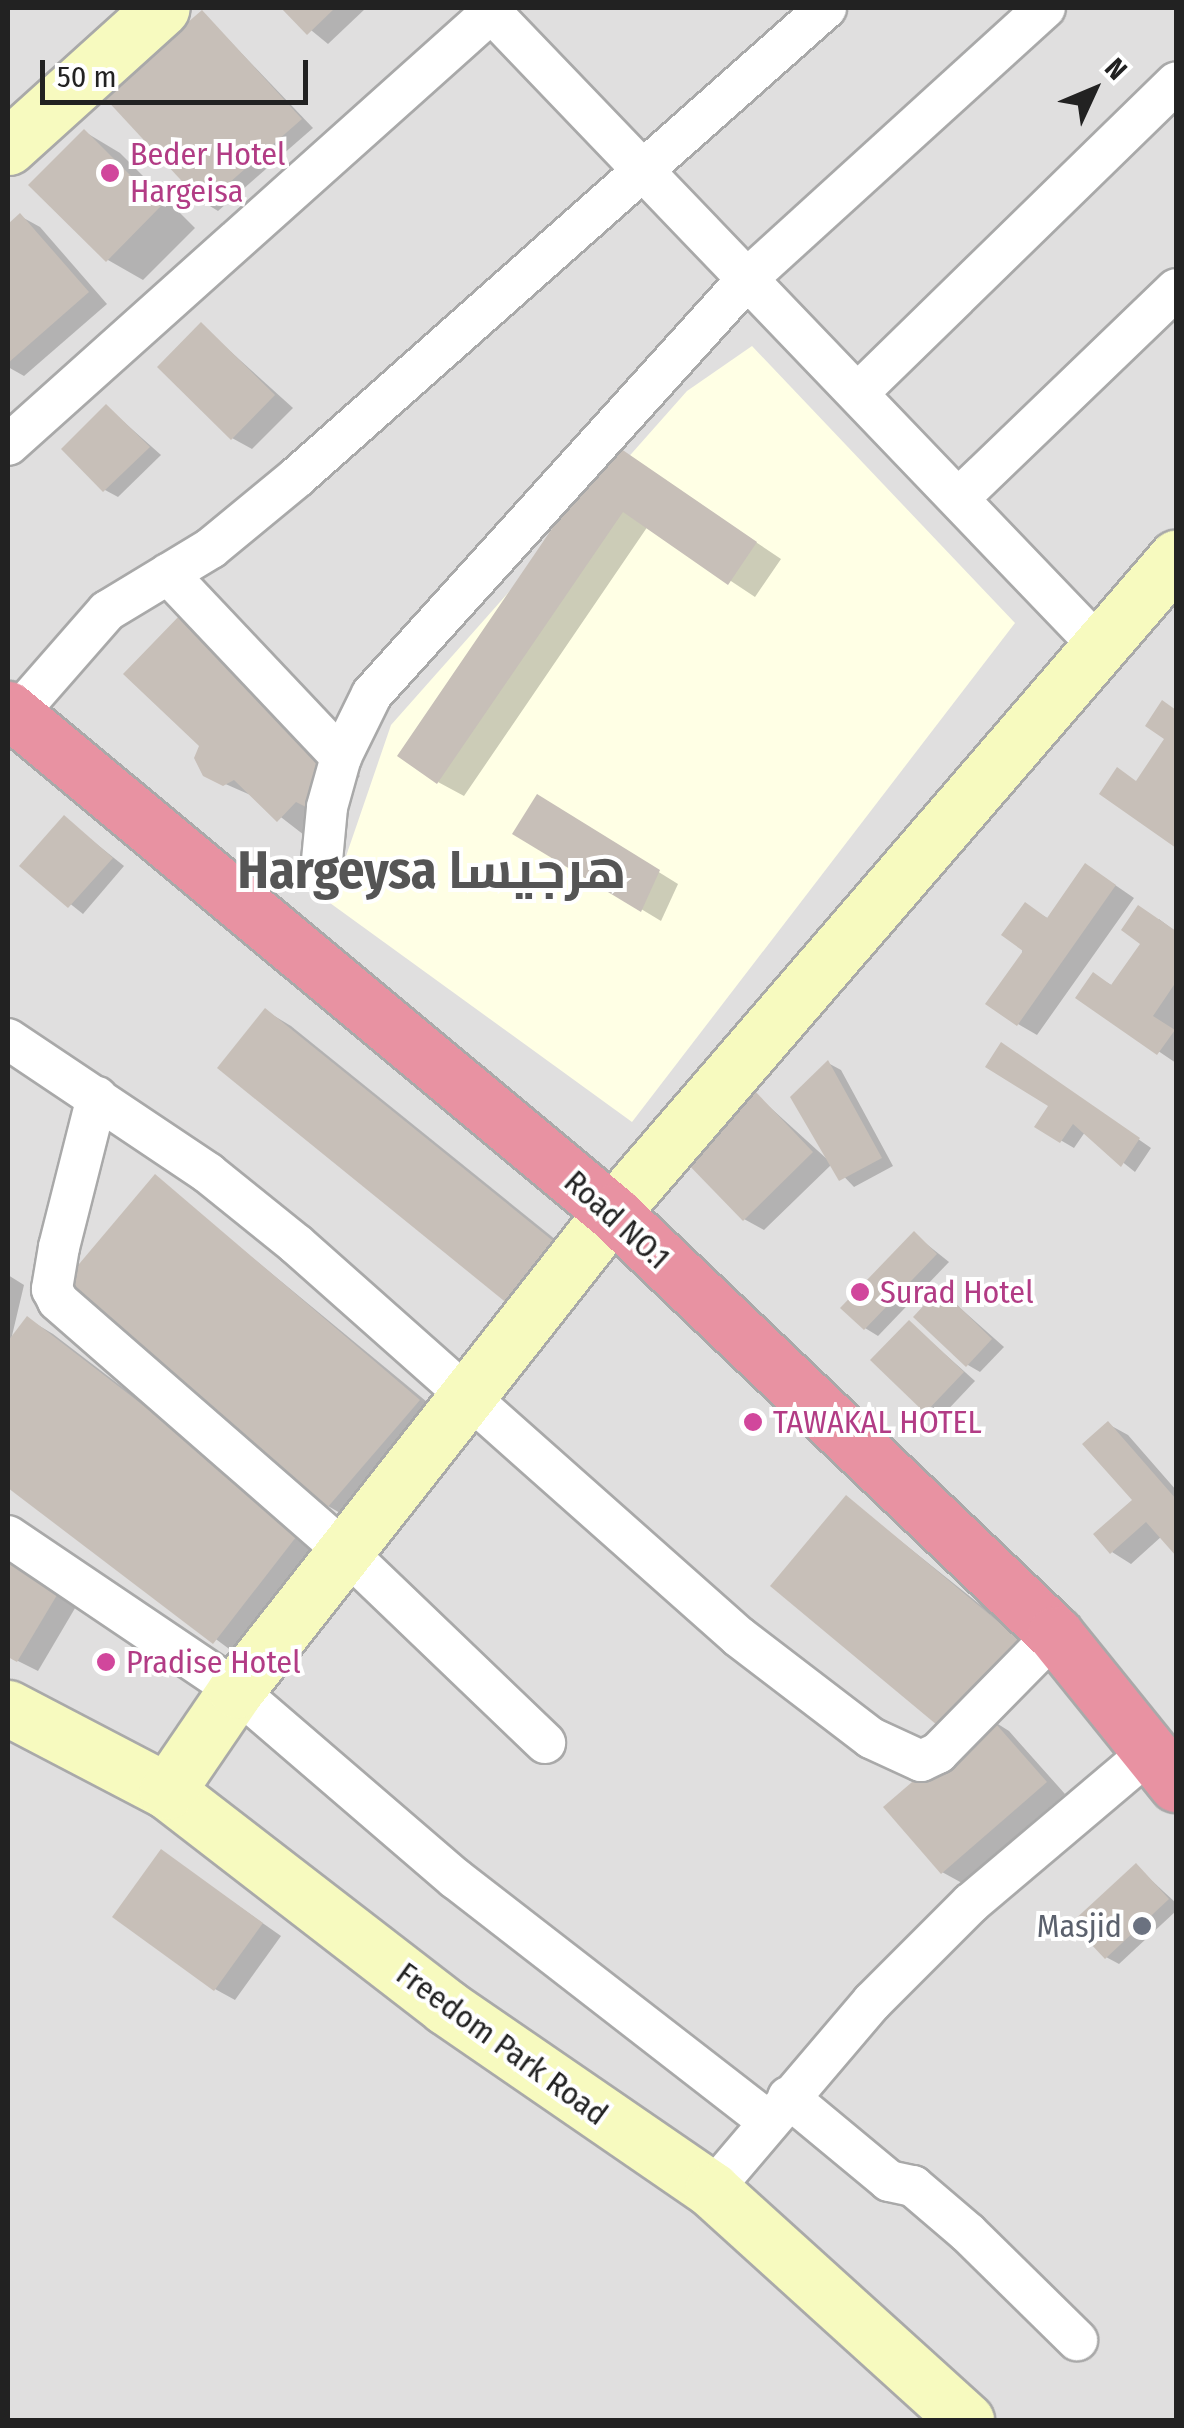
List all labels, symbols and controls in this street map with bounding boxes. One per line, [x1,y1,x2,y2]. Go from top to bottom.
scale bar [45,40,312,102]
north arrow [1044,40,1144,140]
text: N [1098,51,1134,86]
text: 50 m [57,59,117,95]
place label: Beder Hotel Hargeisa [130,136,285,211]
marker: Beder Hotel Hargeisa [99,162,121,184]
district label: Hargeysa هرجيسا [238,840,626,902]
street label: Road NO.1 [556,1163,678,1277]
place label: Surad Hotel [880,1273,1034,1311]
marker: Surad Hotel [849,1281,871,1303]
place label: TAWAKAL HOTEL [773,1403,982,1441]
marker: TAWAKAL HOTEL [742,1411,764,1433]
place label: Pradise Hotel [126,1643,301,1681]
marker: Pradise Hotel [95,1651,117,1673]
place label: Masjid [1037,1907,1122,1945]
marker: Masjid [1131,1915,1153,1937]
street label: Freedom Park Road [389,1955,615,2133]

